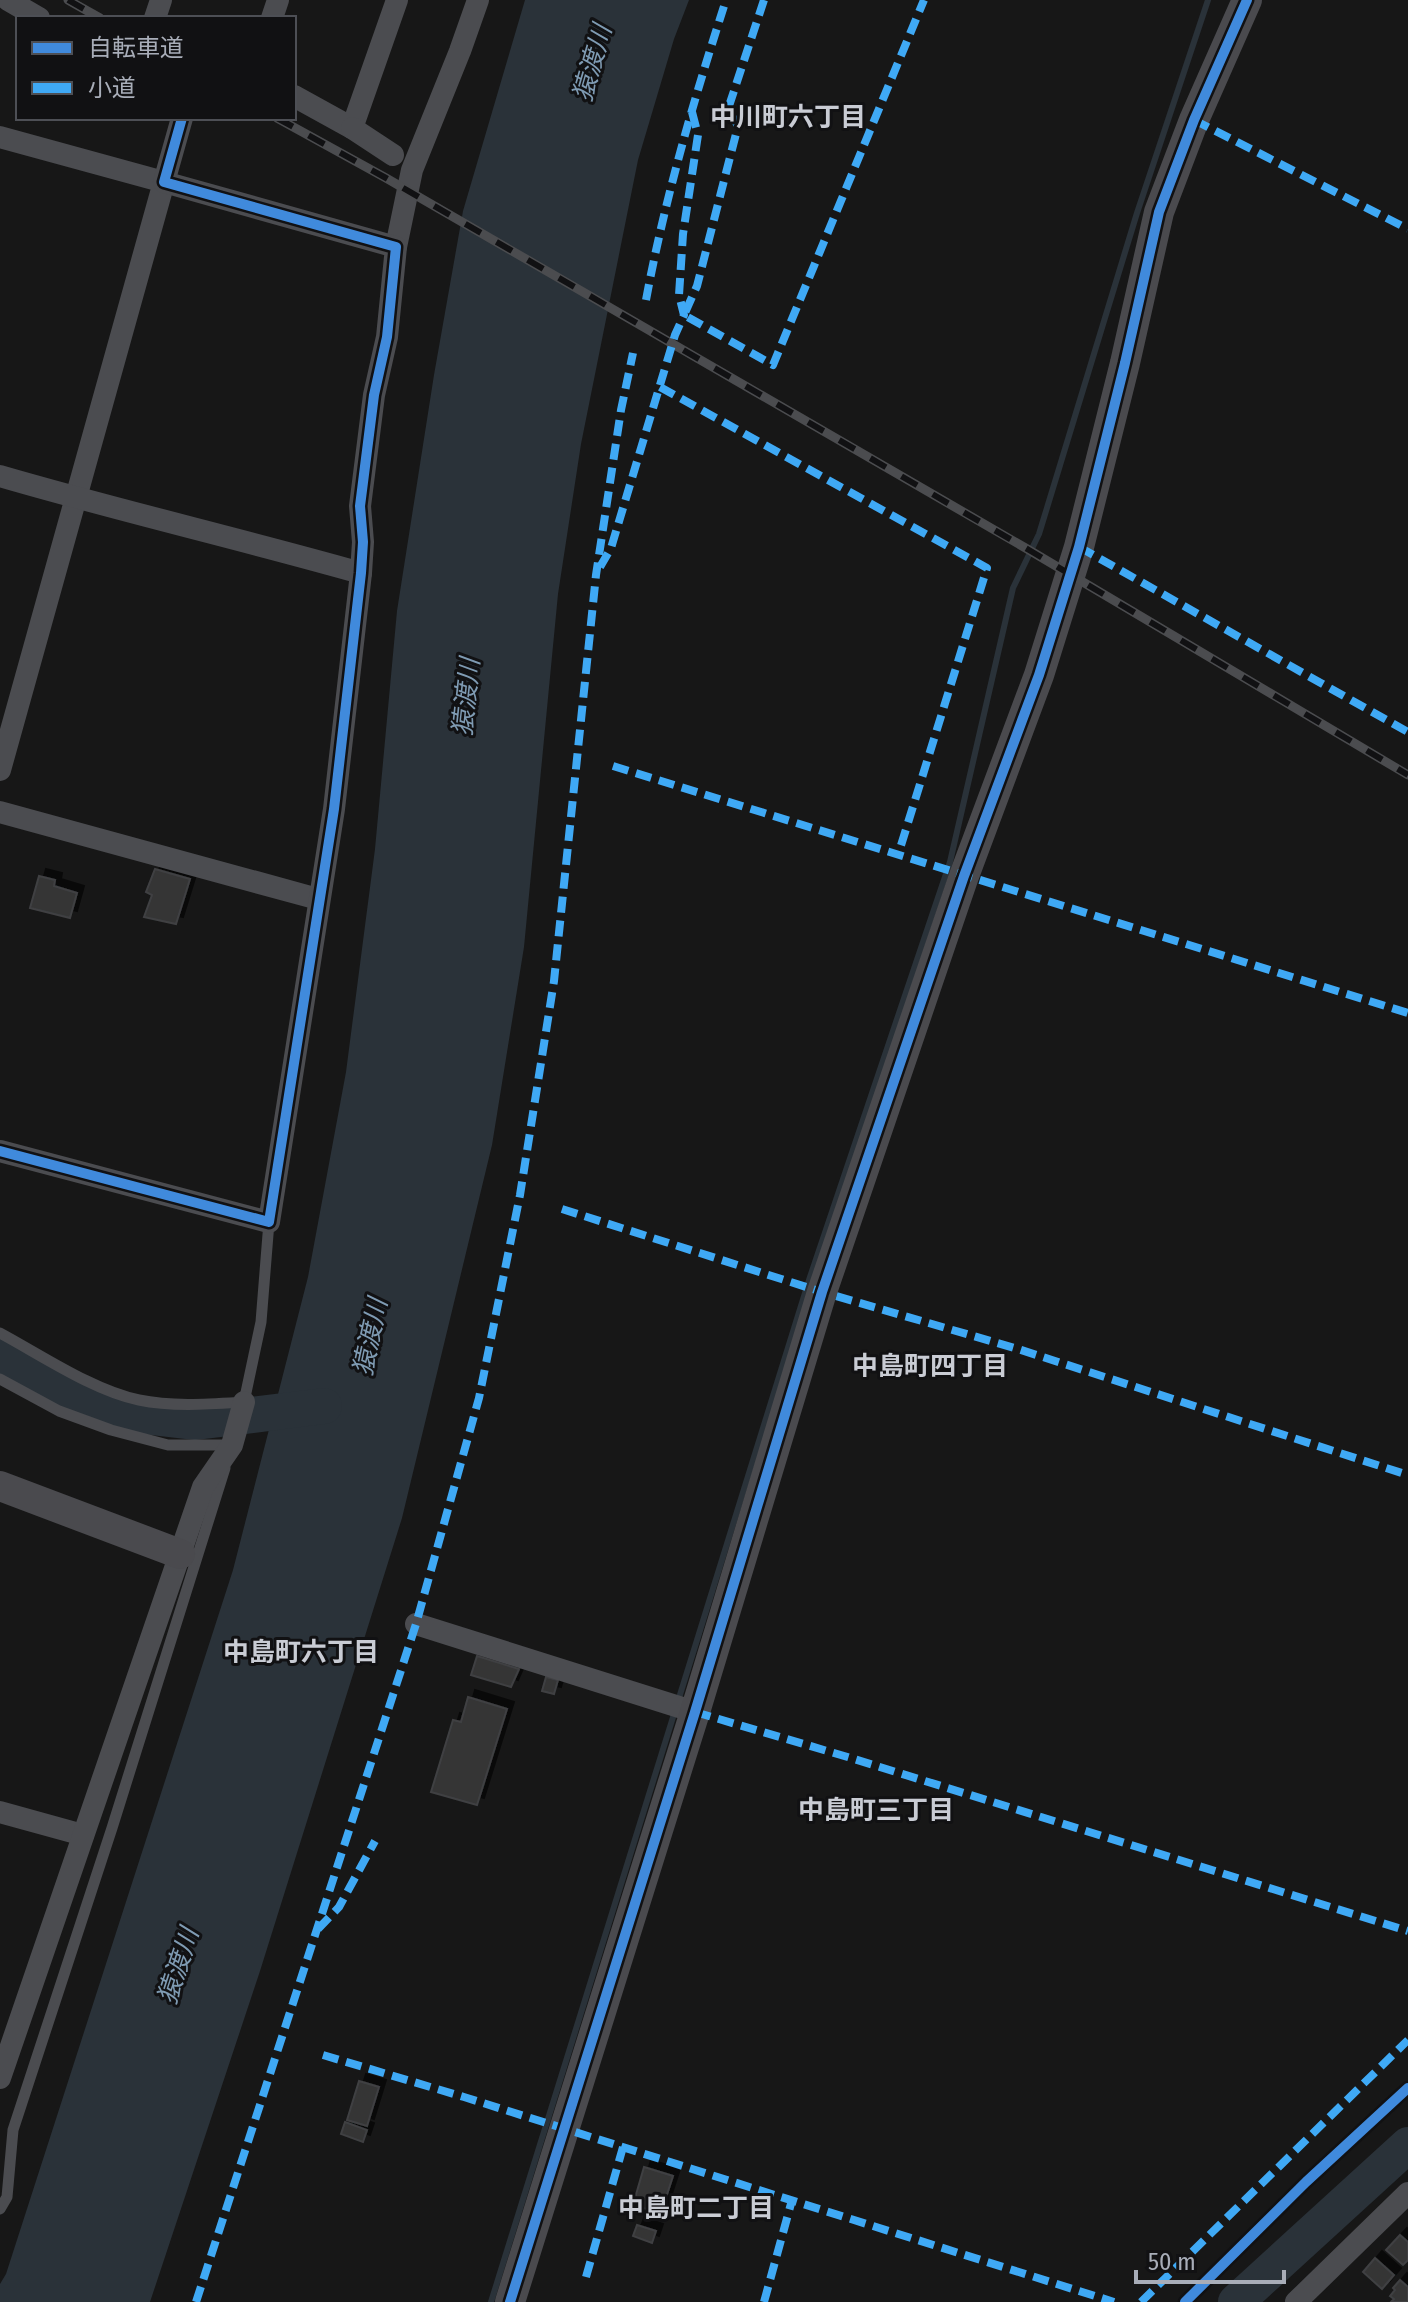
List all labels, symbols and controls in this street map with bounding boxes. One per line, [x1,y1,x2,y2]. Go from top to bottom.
legend [16,16,296,120]
water label: 猿渡川 [567,18,619,105]
text: 自転車道 [88,34,184,62]
text: 小道 [88,74,136,102]
district label: 中川町六丁目 [710,102,866,133]
water label: 猿渡川 [447,654,486,737]
water label: 猿渡川 [347,1293,394,1378]
district label: 中島町四丁目 [852,1351,1008,1382]
district label: 中島町六丁目 [223,1637,379,1668]
district label: 中島町三丁目 [798,1795,954,1826]
water label: 猿渡川 [152,1921,206,2008]
district label: 中島町二丁目 [618,2193,774,2224]
scale bar [1136,2234,1284,2284]
text: 50 m [1148,2248,1196,2276]

